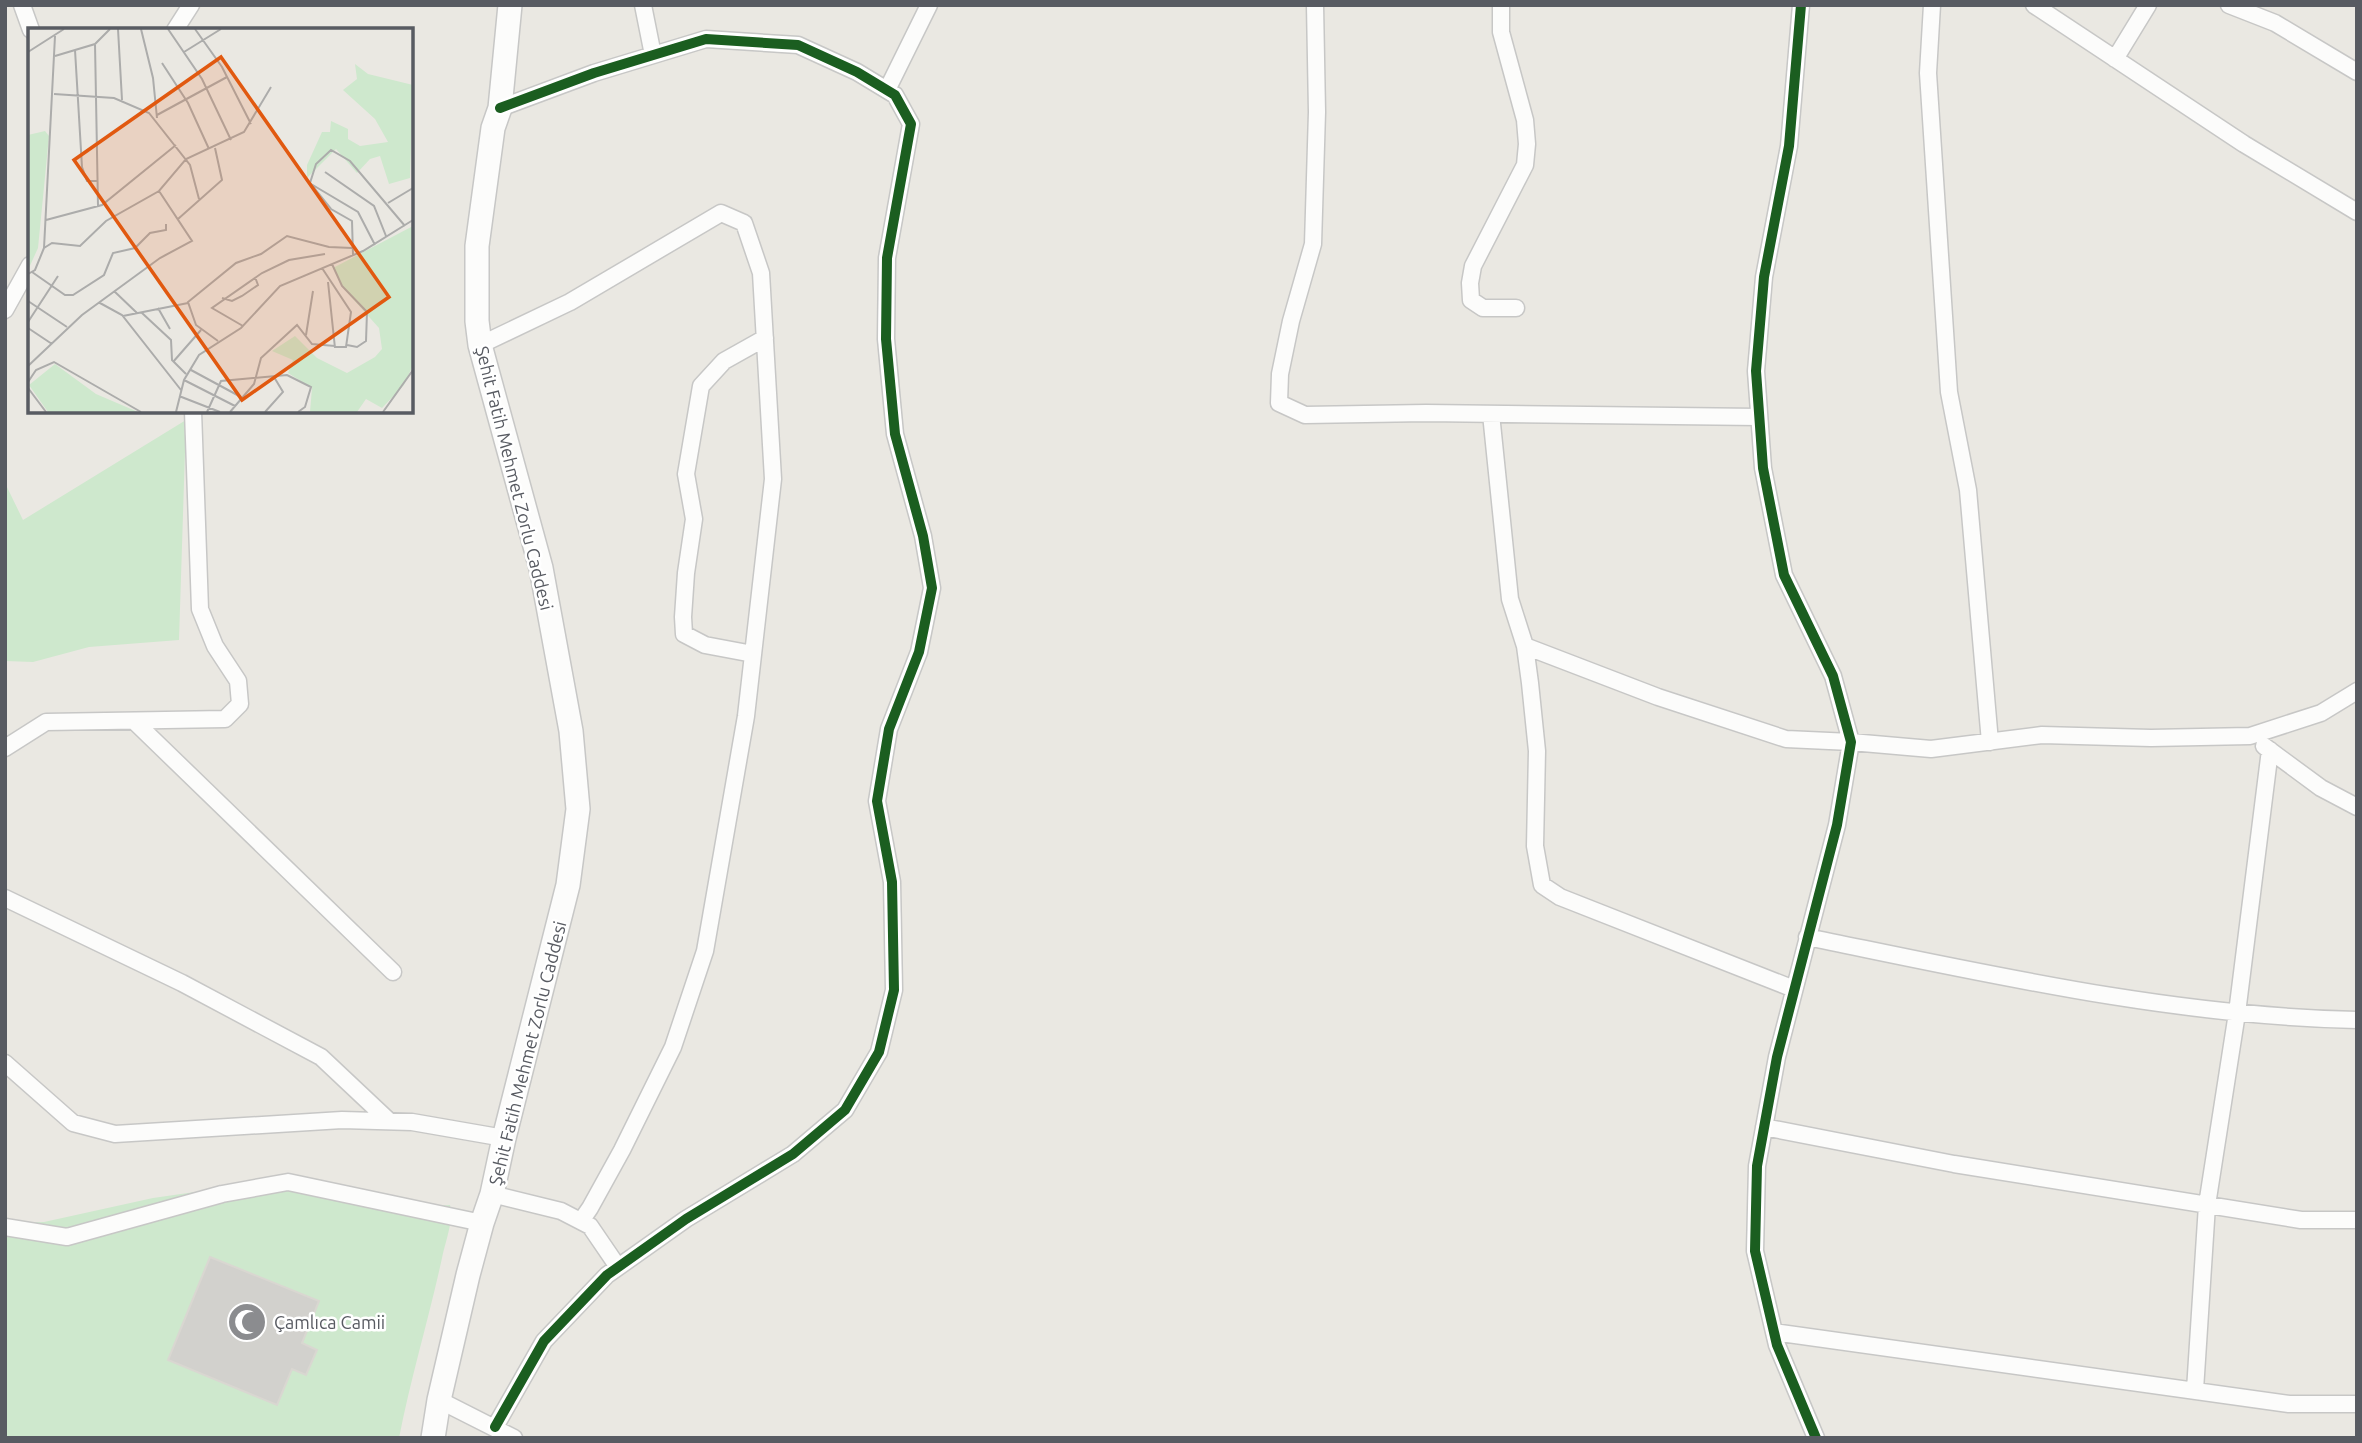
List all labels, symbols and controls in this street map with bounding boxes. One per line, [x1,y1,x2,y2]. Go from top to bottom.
inset map [28,28,413,413]
street label: Şehit Fatih Mehmet Zorlu Caddesi [472,344,558,612]
street label: Şehit Fatih Mehmet Zorlu Caddesi [484,919,570,1187]
mosque icon: Çamlıca Camii [226,1301,268,1343]
place label: Çamlıca Camii [274,1312,385,1332]

